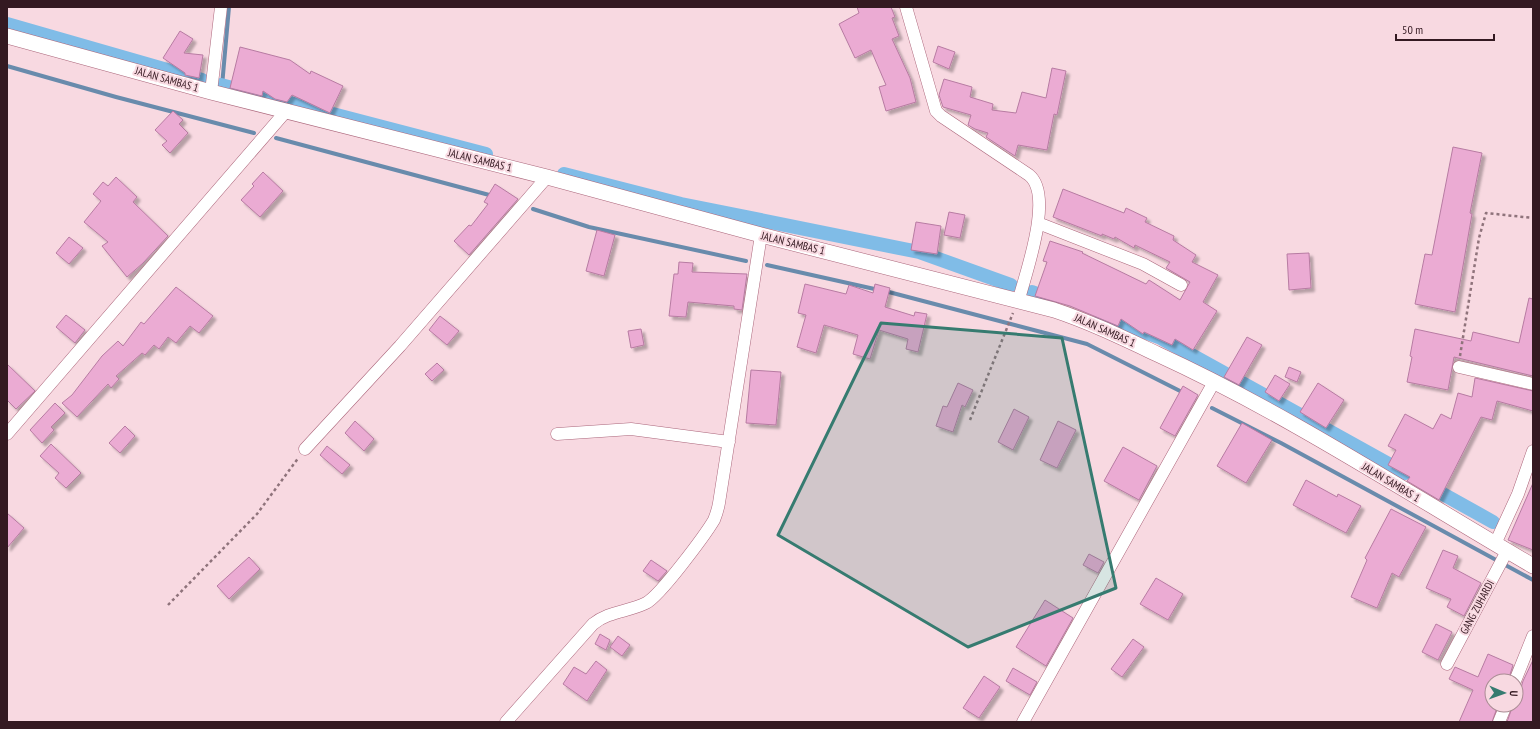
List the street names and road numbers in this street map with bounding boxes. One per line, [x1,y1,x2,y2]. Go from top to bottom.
street label: JALAN SAMBAS 1 [133,63,200,95]
street label: JALAN SAMBAS 1 [446,145,513,175]
street label: JALAN SAMBAS 1 [759,228,826,258]
street label: JALAN SAMBAS 1 [1071,310,1138,350]
street label: JALAN SAMBAS 1 [1359,459,1423,505]
street label: GANG ZUHARDI [1457,577,1497,637]

